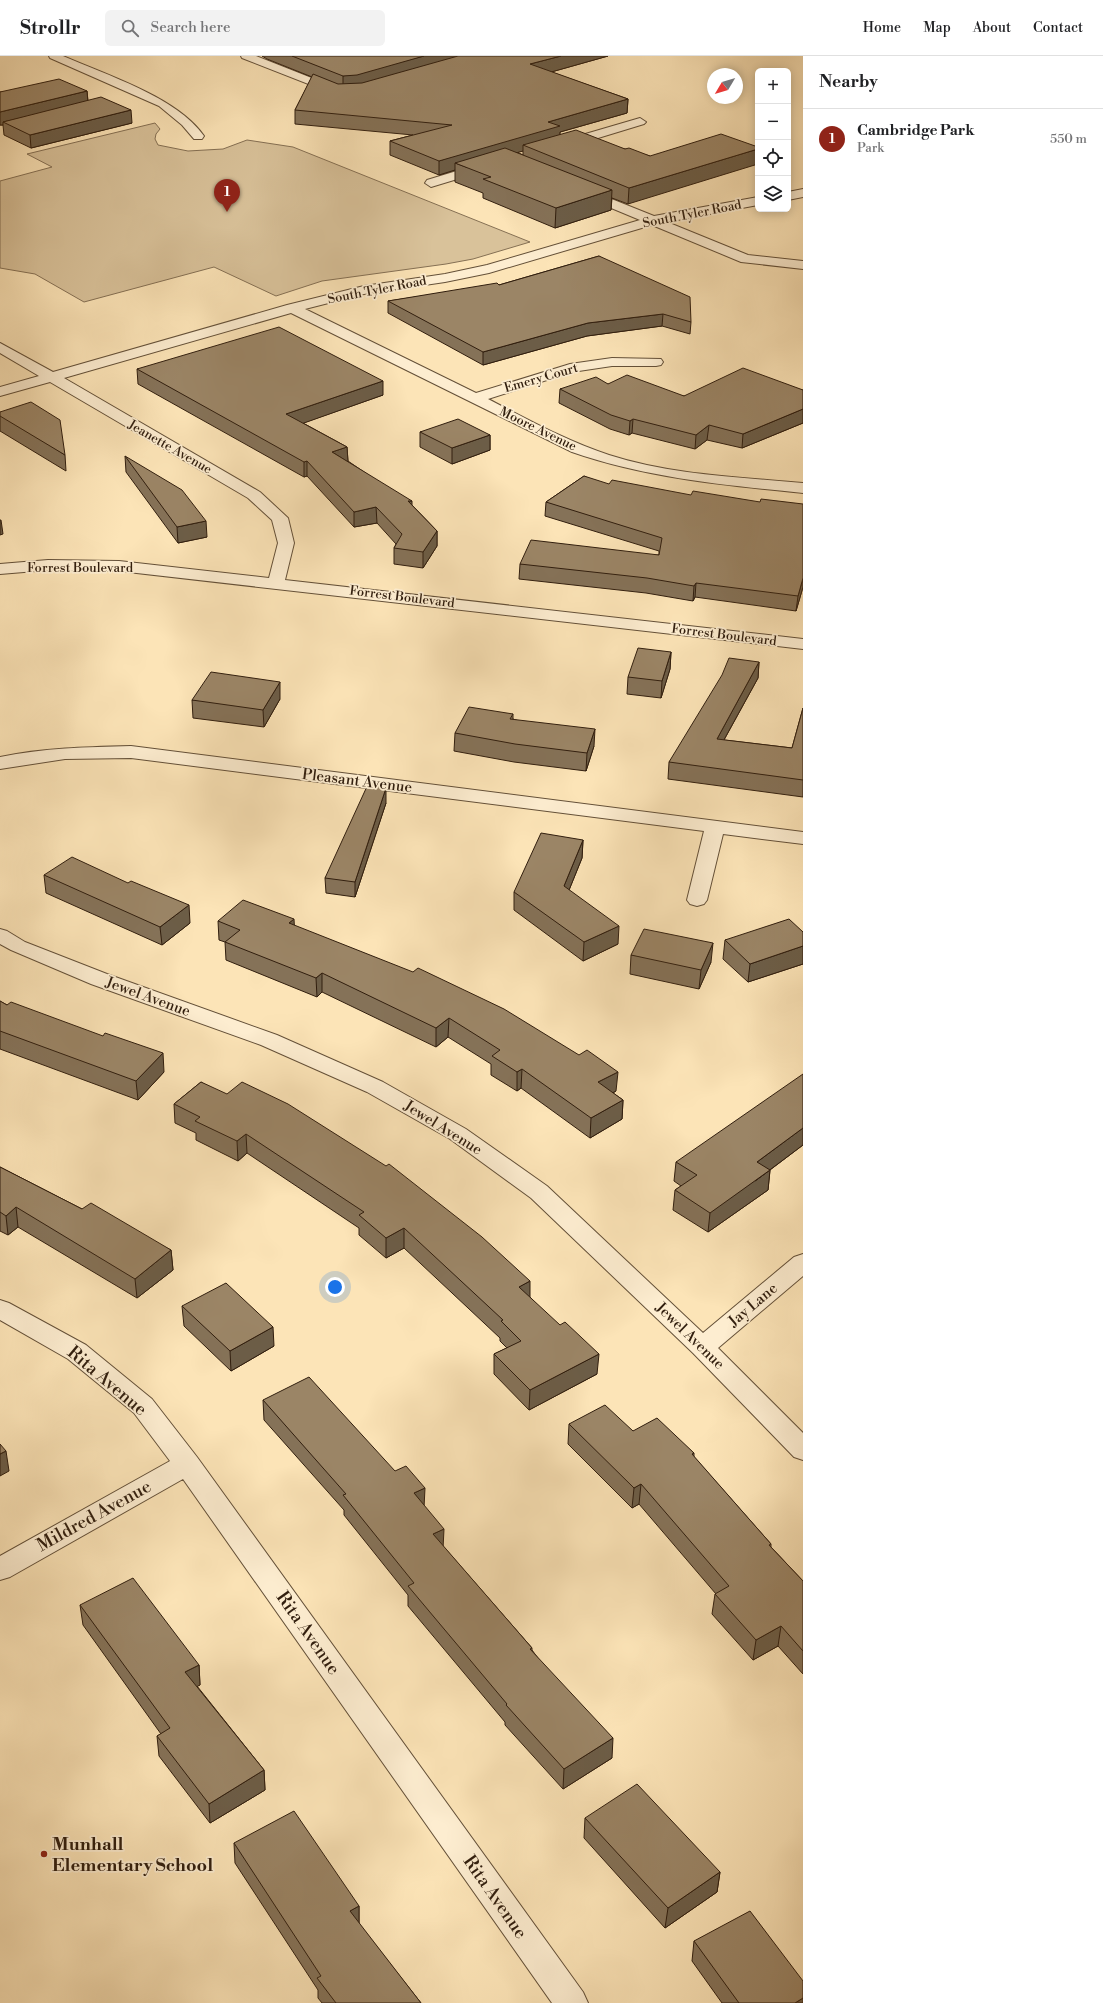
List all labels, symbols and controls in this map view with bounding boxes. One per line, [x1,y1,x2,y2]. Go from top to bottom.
search box [105,10,385,46]
text: Strollr [20,16,81,40]
icon: search [119,17,141,39]
text: Search here [151,18,231,37]
text: Home [863,19,901,37]
text: Map [923,19,951,37]
text: About [973,19,1011,37]
text: Contact [1033,19,1083,37]
north arrow [707,68,743,104]
map controls [755,68,791,212]
button: + [755,68,791,104]
text: Nearby [819,71,878,93]
button: − [755,104,791,140]
text: Cambridge Park [857,121,974,140]
text: 1 [829,131,835,147]
text: 550 m [1050,131,1087,147]
button: locate [755,140,791,176]
text: Park [857,140,884,156]
button: layers [755,176,791,212]
pin: 1 [214,179,240,212]
street label: South Tyler Road [641,196,743,231]
street label: South Tyler Road [326,272,428,307]
street label: Emery Court [502,360,580,396]
street label: Moore Avenue [497,403,580,455]
street label: Jeanette Avenue [124,416,215,478]
street label: Forrest Boulevard [27,560,134,576]
street label: Forrest Boulevard [348,583,456,611]
street label: Forrest Boulevard [670,621,778,649]
street label: Pleasant Avenue [301,765,413,797]
street label: Jewel Avenue [102,973,193,1021]
street label: Jewel Avenue [399,1096,486,1160]
your location [325,1277,345,1297]
street label: Jay Lane [724,1279,781,1332]
street label: Jewel Avenue [651,1298,729,1374]
street label: Rita Avenue [62,1341,152,1421]
street label: Mildred Avenue [33,1475,155,1557]
street label: Rita Avenue [271,1587,345,1679]
place label: Munhall Elementary School [52,1833,213,1877]
marker: Munhall Elementary School [39,1849,49,1859]
street label: Rita Avenue [458,1851,532,1943]

